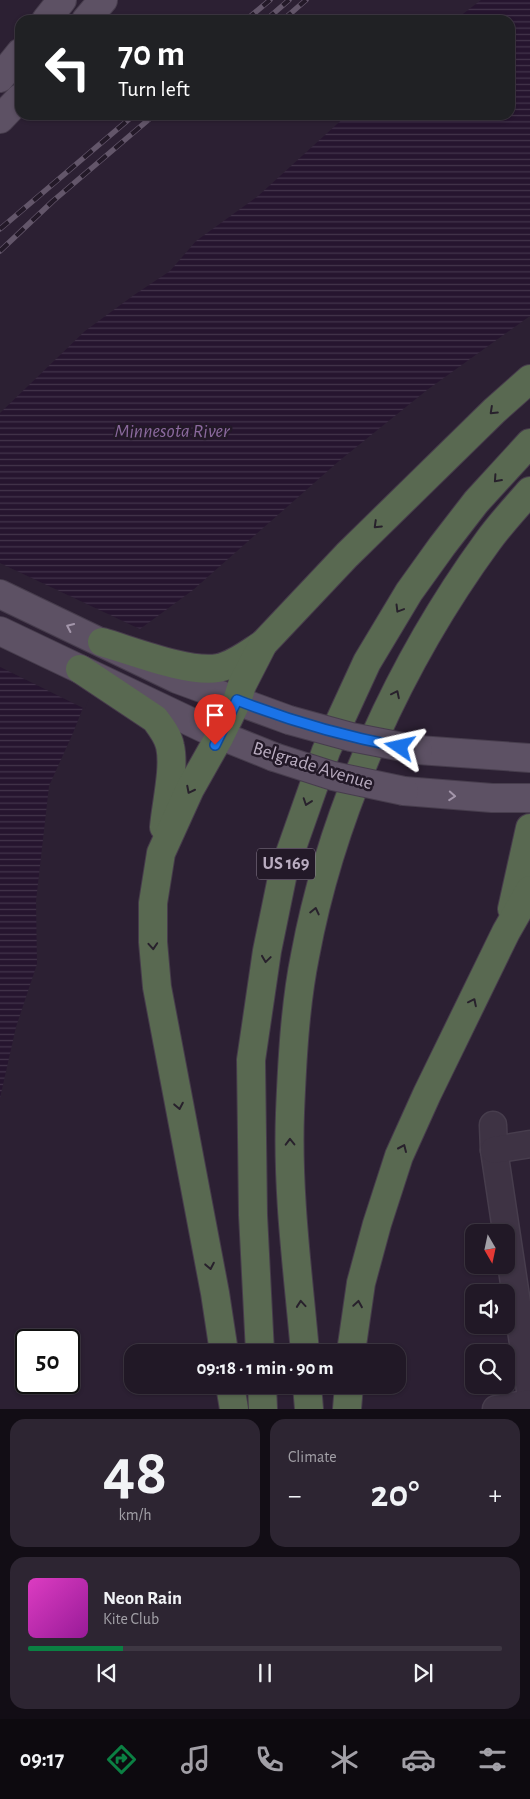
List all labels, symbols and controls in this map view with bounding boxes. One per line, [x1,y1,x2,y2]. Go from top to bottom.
icon: left [35,35,100,100]
text: 70 m [118,37,185,72]
text: Turn left [118,78,190,100]
one-way arrow [490,405,499,414]
water label: Minnesota River [114,421,230,441]
one-way arrow [494,474,503,483]
one-way arrow [374,519,383,528]
one-way arrow [396,603,406,612]
one-way arrow [66,623,75,634]
one-way arrow [389,690,400,699]
pin [194,694,236,745]
icon: arrive [201,701,229,729]
position arrow [373,720,425,772]
street label: Belgrade Avenue [251,739,375,793]
one-way arrow [186,785,196,794]
one-way arrow [449,790,457,801]
one-way arrow [303,798,313,806]
road number: US 169 [257,849,315,880]
one-way arrow [309,907,320,916]
one-way arrow [148,942,159,950]
one-way arrow [261,956,272,964]
one-way arrow [466,998,477,1007]
one-way arrow [174,1101,184,1110]
one-way arrow [285,1138,296,1146]
one-way arrow [396,1144,407,1153]
north arrow [465,1224,515,1274]
map controls [465,1224,515,1394]
one-way arrow [204,1261,214,1270]
button: sound [465,1284,515,1334]
one-way arrow [295,1300,306,1308]
one-way arrow [352,1300,362,1309]
speed limit sign: 50 [15,1329,80,1394]
button: search [465,1344,515,1394]
text: 09:18 · 1 min · 90 m [196,1359,334,1378]
text: 48 [103,1441,167,1506]
text: Climate [288,1449,337,1465]
text: 20° [371,1476,419,1514]
text: − [288,1482,301,1510]
text: + [489,1482,502,1510]
text: km/h [118,1507,152,1523]
text: Neon Rain [103,1589,182,1608]
text: Kite Club [103,1611,159,1627]
icon: previous [93,1659,121,1687]
icon: pause [251,1659,279,1687]
icon: next [409,1659,437,1687]
icon: directions [104,1742,139,1777]
icon: music [178,1742,213,1777]
icon: phone [252,1742,287,1777]
icon: climate [327,1742,362,1777]
icon: car [401,1742,436,1777]
icon: filters [475,1742,510,1777]
text: 09:17 [20,1748,64,1770]

